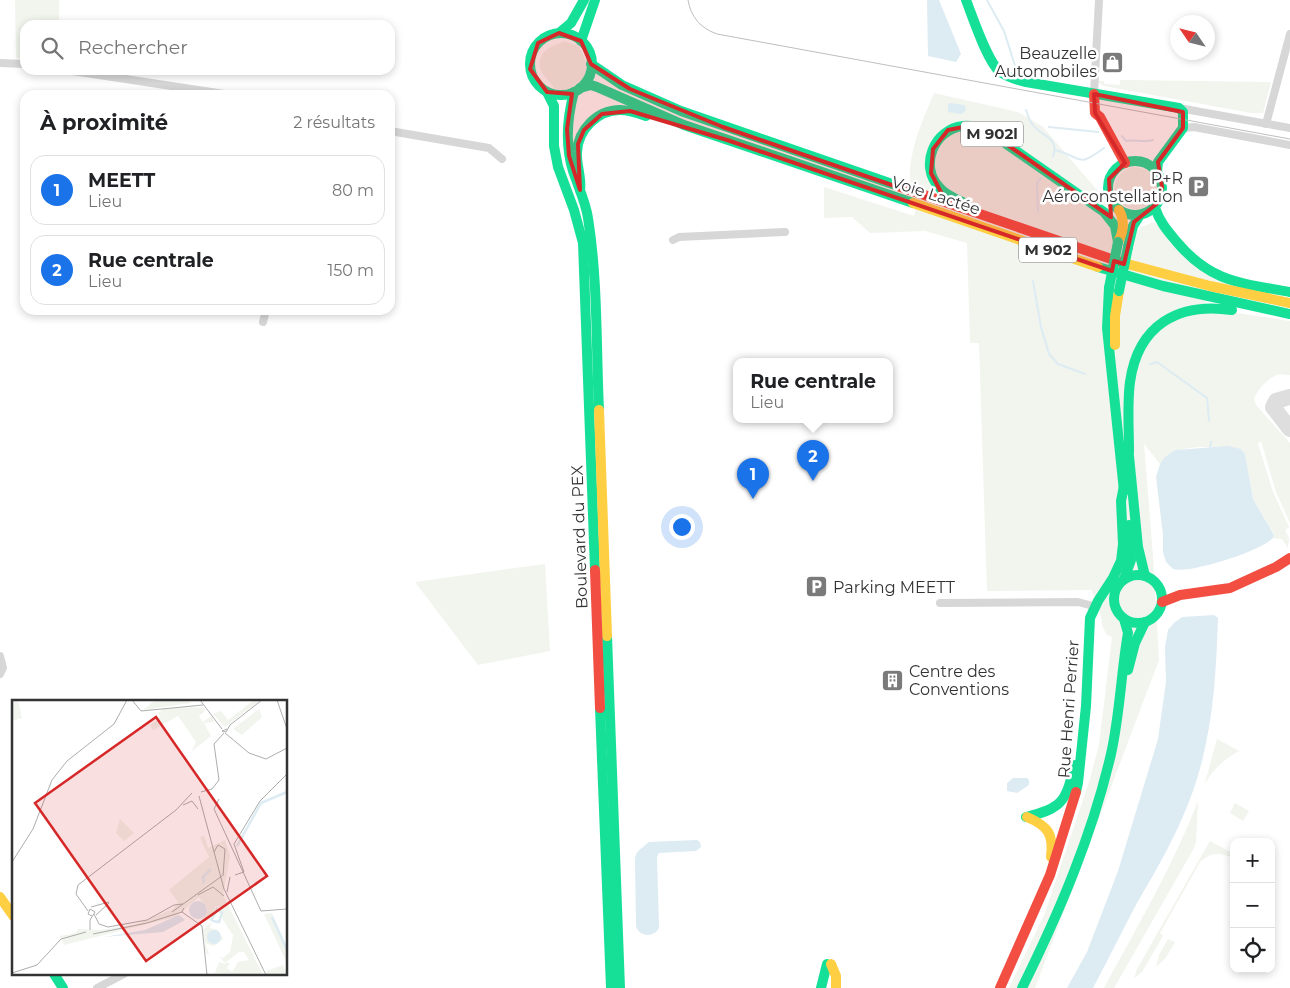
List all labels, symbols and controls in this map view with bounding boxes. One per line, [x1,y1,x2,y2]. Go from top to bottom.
north arrow [1170,15,1215,60]
search box [20,20,395,75]
icon: search [38,34,66,62]
text: Rechercher [78,36,188,59]
place label: Beauzelle Automobiles [995,44,1097,81]
shop icon: Beauzelle Automobiles [1101,50,1125,74]
text: À proximité [40,110,168,135]
text: 2 résultats [293,113,375,132]
road number: M 902l [961,122,1023,146]
text: MEETT [88,169,155,192]
place label: P+R Aéroconstellation [1043,169,1183,206]
street label: Voie Lactée [889,172,983,219]
parking icon: P+R Aéroconstellation [1187,175,1211,199]
text: 1 [54,181,60,200]
text: 80 m [332,181,374,200]
text: Lieu [88,192,122,211]
road number: M 902 [1019,238,1077,262]
text: Rue centrale [88,249,214,272]
text: 2 [52,261,62,280]
text: 150 m [327,261,374,280]
text: Lieu [88,272,122,291]
popup [733,358,893,423]
text: Rue centrale [750,370,876,393]
text: Lieu [750,393,784,412]
pin: 2 [797,440,829,481]
pin: 1 [737,458,769,499]
street label: Boulevard du PEX [567,464,592,609]
your location [669,514,695,540]
parking icon: Parking MEETT [805,575,829,599]
place label: Parking MEETT [833,578,956,597]
street label: Rue Henri Perrier [1054,639,1083,779]
place label: Centre des Conventions [909,662,1009,699]
building icon: Centre des Conventions [881,668,905,692]
inset map [12,700,288,976]
map controls [1230,838,1275,973]
button: + [1230,838,1275,883]
button: − [1230,883,1275,928]
button: locate [1230,928,1275,973]

